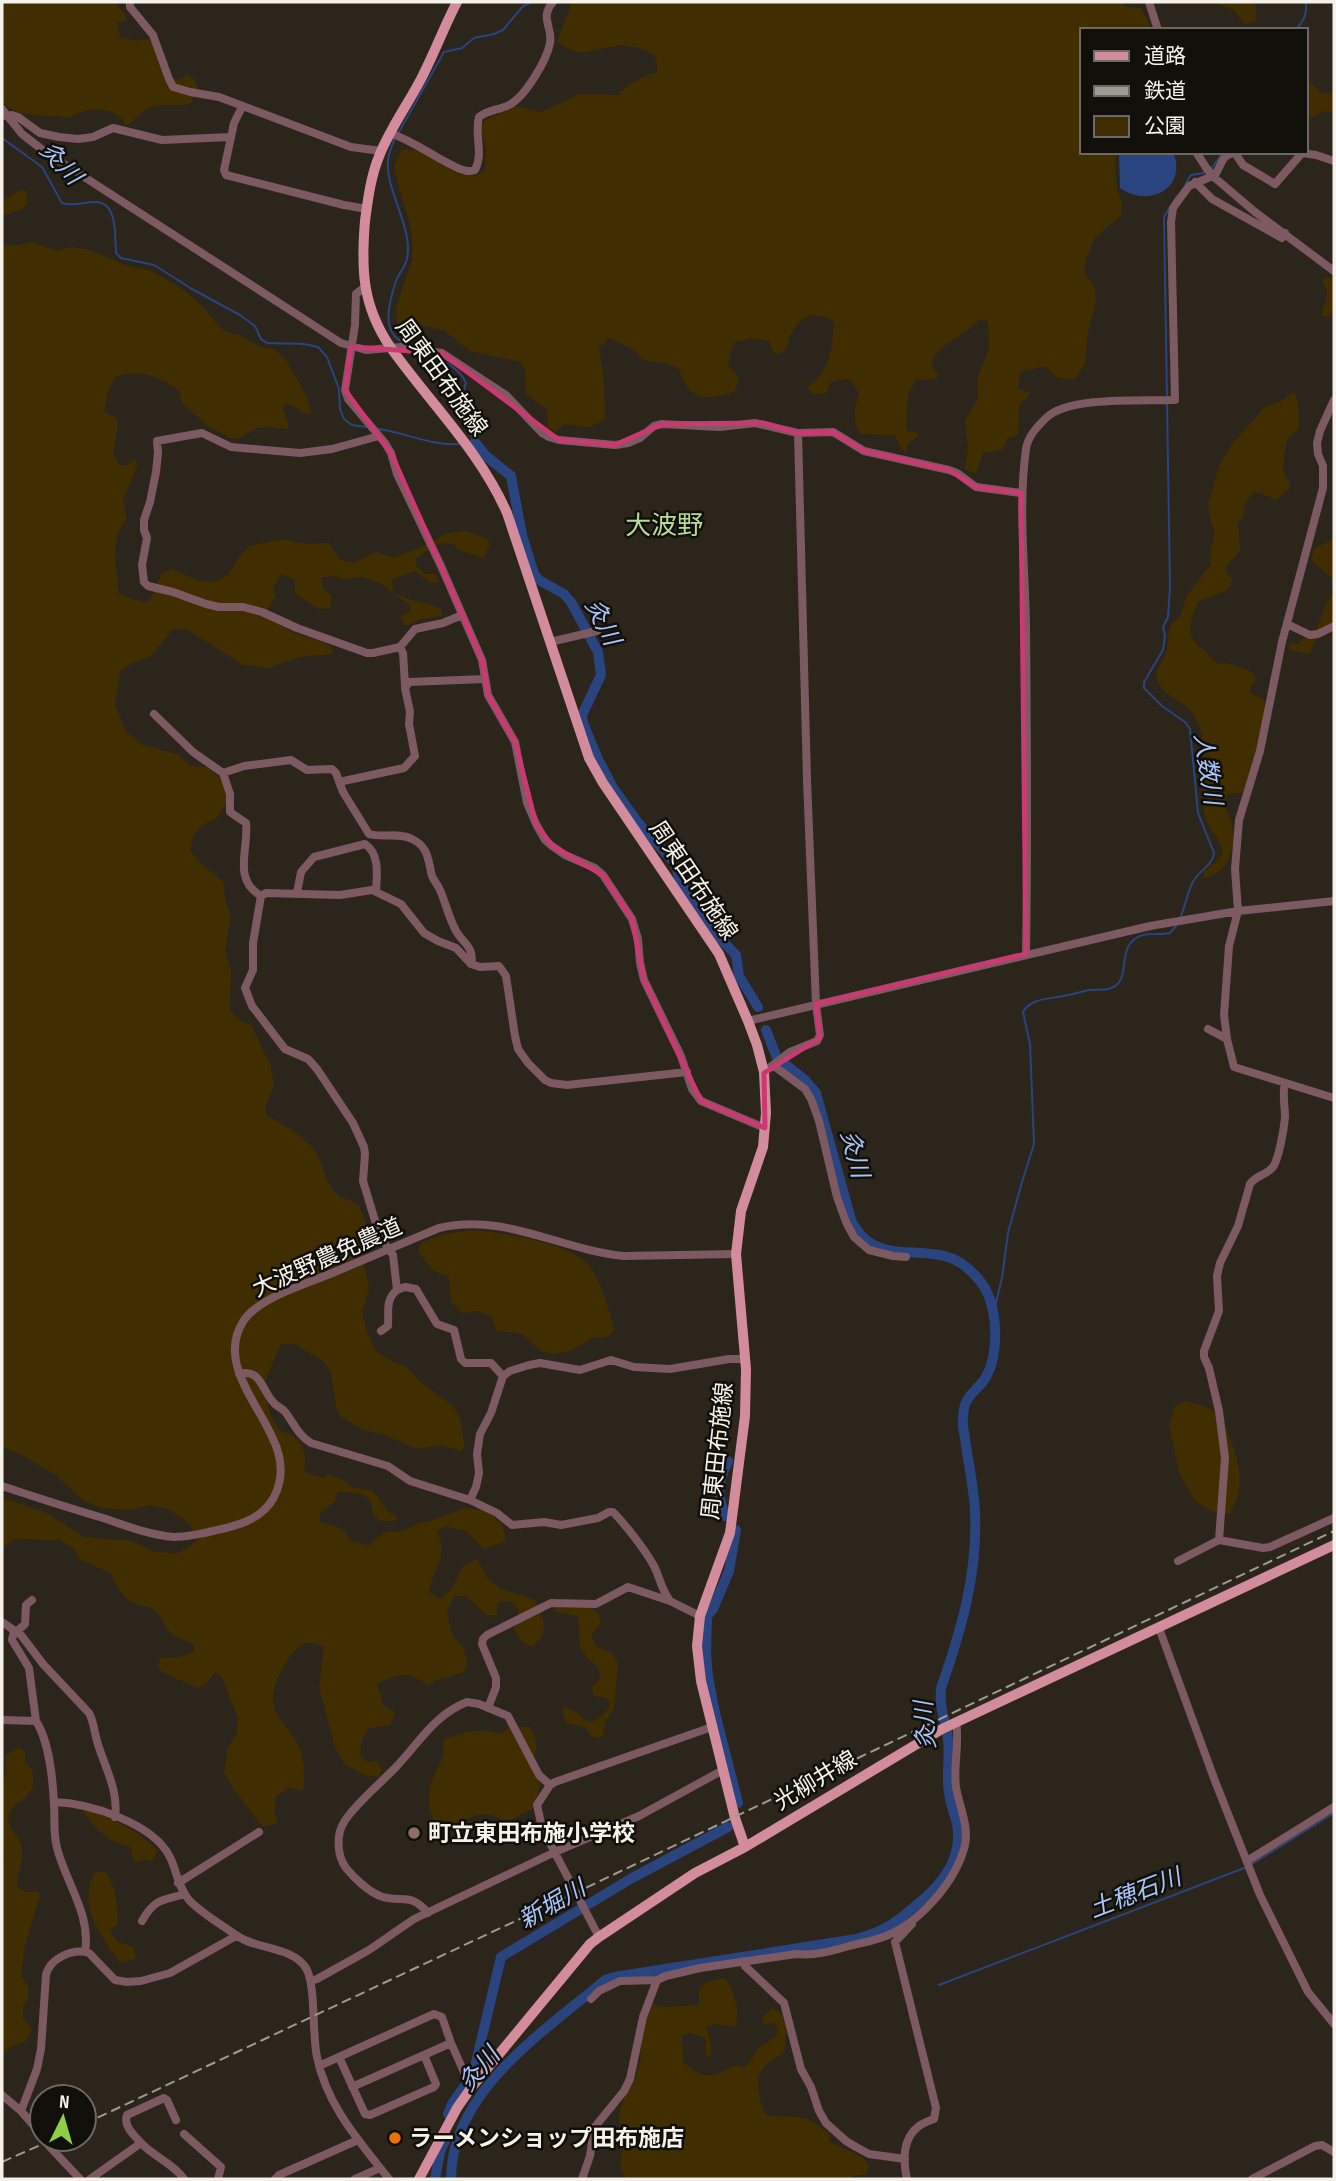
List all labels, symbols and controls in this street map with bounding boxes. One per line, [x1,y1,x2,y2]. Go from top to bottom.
legend [1080,28,1308,154]
text: 道路 [1144,44,1186,69]
text: 鉄道 [1144,79,1186,104]
text: 公園 [1144,114,1186,139]
water label: 灸川 [34,136,90,193]
street label: 周東田布施線 [389,314,493,442]
district label: 大波野 [625,511,703,542]
water label: 灸川 [579,594,628,653]
water label: 人数川 [1188,731,1228,810]
street label: 周東田布施線 [643,816,743,946]
water label: 灸川 [834,1127,876,1184]
street label: 大波野農免農道 [248,1212,407,1303]
street label: 周東田布施線 [697,1381,739,1521]
water label: 灸川 [909,1697,942,1750]
street label: 光柳井線 [769,1745,862,1817]
place label: 町立東田布施小学校 [428,1820,635,1848]
marker: 町立東田布施小学校 [406,1825,422,1841]
water label: 土穂石川 [1085,1862,1188,1924]
water label: 新堀川 [514,1872,593,1935]
water label: 灸川 [453,2039,508,2097]
north arrow [28,2083,98,2153]
text: N [58,2091,70,2114]
place label: ラーメンショップ田布施店 [409,2125,684,2153]
marker: ラーメンショップ田布施店 [387,2130,403,2146]

